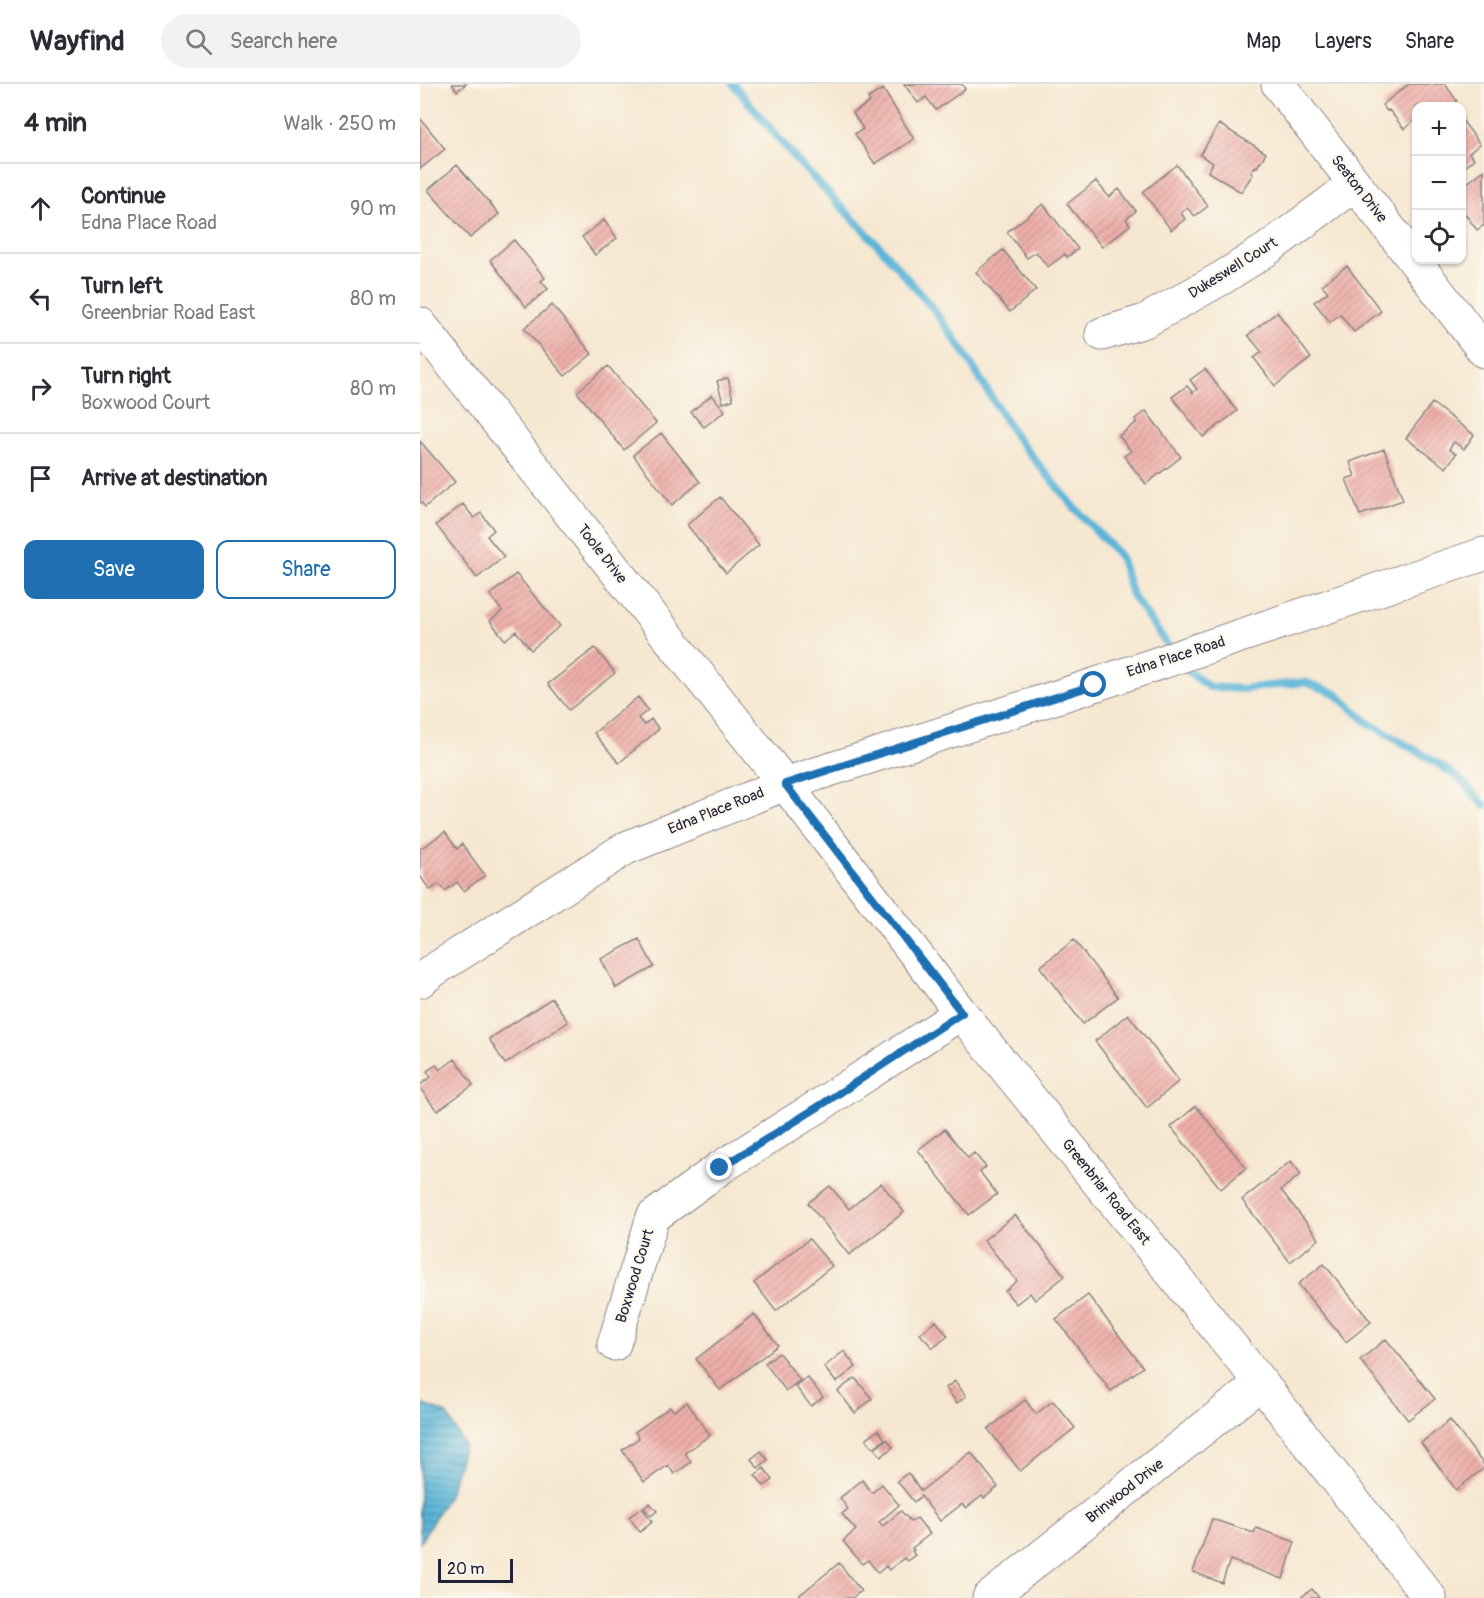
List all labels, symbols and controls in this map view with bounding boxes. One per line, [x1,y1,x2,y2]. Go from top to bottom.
search box [161,14,581,68]
text: Wayfind [30,24,125,59]
icon: search [182,25,215,58]
text: Search here [230,27,337,55]
text: Map [1246,28,1281,55]
text: Layers [1314,28,1372,55]
text: Share [1405,28,1454,55]
map controls [1412,102,1466,264]
button: + [1412,102,1466,156]
text: 4 min [24,107,87,139]
text: Walk · 250 m [284,111,396,136]
street label: Seaton Drive [1327,151,1392,227]
button: − [1412,156,1466,210]
text: Continue [81,182,165,210]
icon: ahead [24,192,57,225]
text: 90 m [350,196,396,221]
text: Edna Place Road [81,210,217,235]
button: locate [1412,210,1466,264]
street label: Dukeswell Court [1185,233,1282,303]
text: Turn left [81,272,163,300]
icon: left [24,282,57,315]
text: 80 m [350,286,396,311]
text: Greenbriar Road East [81,300,255,325]
text: Turn right [81,362,171,390]
icon: right [24,372,57,405]
text: 80 m [350,376,396,401]
text: Boxwood Court [81,390,210,415]
icon: arrive [24,462,57,495]
text: Arrive at destination [81,464,267,492]
street label: Toole Drive [573,521,631,588]
button: Save [24,540,204,599]
button: Share [216,540,396,599]
street label: Edna Place Road [1125,632,1227,682]
route start [1080,671,1106,697]
street label: Edna Place Road [665,783,767,839]
street label: Greenbriar Road East [1057,1135,1155,1250]
route end [706,1154,732,1180]
street label: Boxwood Court [612,1226,659,1325]
street label: Brinwood Drive [1082,1454,1168,1527]
scale bar [438,1556,513,1584]
text: 20 m [447,1559,485,1579]

